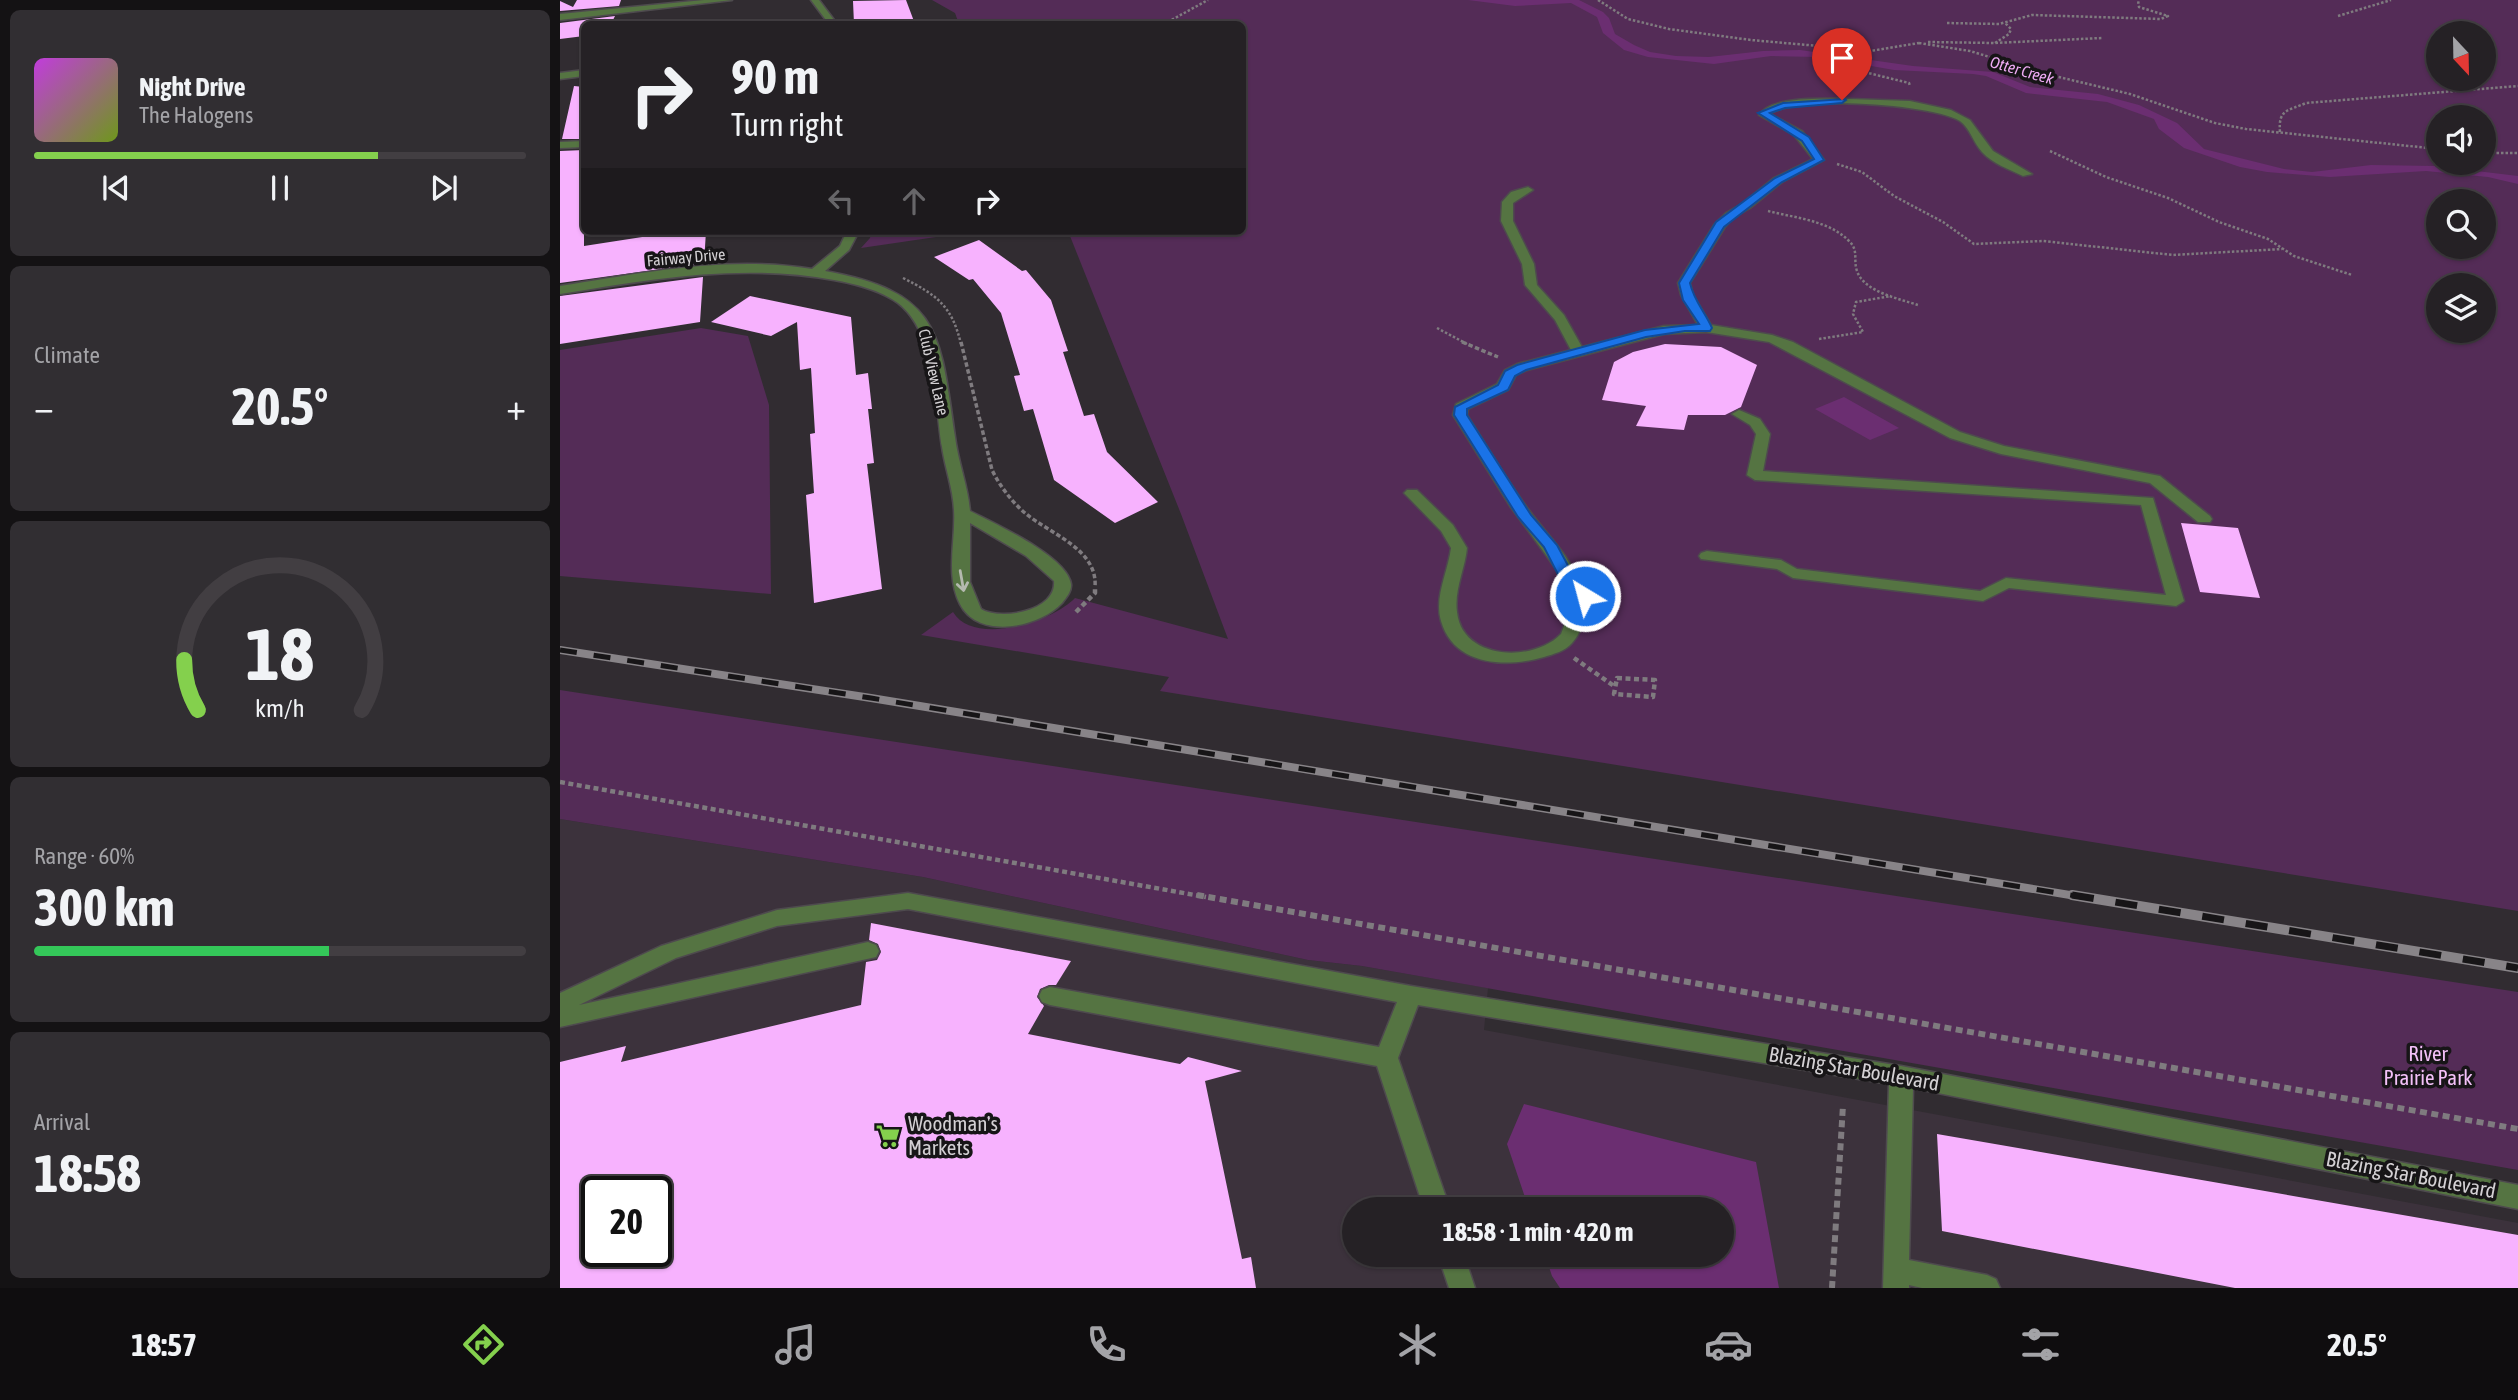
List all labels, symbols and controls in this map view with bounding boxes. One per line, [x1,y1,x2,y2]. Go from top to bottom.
north arrow [2426,21,2496,91]
map controls [2426,21,2496,343]
pin [1812,28,1872,100]
icon: arrive [1823,39,1861,77]
text: 90 m [731,48,819,104]
icon: right [616,49,707,140]
water label: Otter Creek [1988,52,2057,88]
text: Night Drive [139,72,246,102]
text: The Halogens [139,102,253,128]
button: sound [2426,105,2496,175]
text: Turn right [731,106,844,143]
icon: previous [97,169,135,207]
icon: pause [261,169,299,207]
icon: next [425,169,463,207]
icon: left [822,182,860,220]
icon: ahead [895,182,933,220]
icon: right [968,182,1006,220]
button: search [2426,189,2496,259]
street label: Fairway Drive [646,245,726,270]
button: layers [2426,273,2496,343]
street label: Club View Lane [915,327,953,417]
text: Climate [34,342,100,368]
text: 20.5° [232,376,328,436]
text: − [34,385,54,428]
text: + [506,385,526,428]
position arrow [1548,559,1622,633]
one-way arrow [956,569,969,592]
text: 18 [246,612,314,695]
text: km/h [255,694,305,722]
text: Range · 60% [34,843,134,869]
text: 300 km [34,877,175,937]
street label: Blazing Star Boulevard [1767,1041,1941,1095]
park label: River Prairie Park [2383,1041,2473,1089]
text: Arrival [34,1109,90,1135]
place label: Woodman's Markets [908,1111,998,1159]
supermarket icon: Woodman's Markets [874,1122,902,1150]
text: 18:58 [34,1143,141,1203]
street label: Blazing Star Boulevard [2324,1146,2498,1202]
speed limit sign: 20 [581,1176,672,1267]
text: 18:58 · 1 min · 420 m [1443,1217,1633,1247]
icon: directions [459,1320,508,1369]
icon: music [771,1320,820,1369]
icon: phone [1082,1320,1131,1369]
icon: climate [1393,1320,1442,1369]
icon: car [1704,1320,1753,1369]
icon: filters [2016,1320,2065,1369]
text: 18:57 [131,1326,197,1363]
text: 20.5° [2327,1326,2387,1363]

